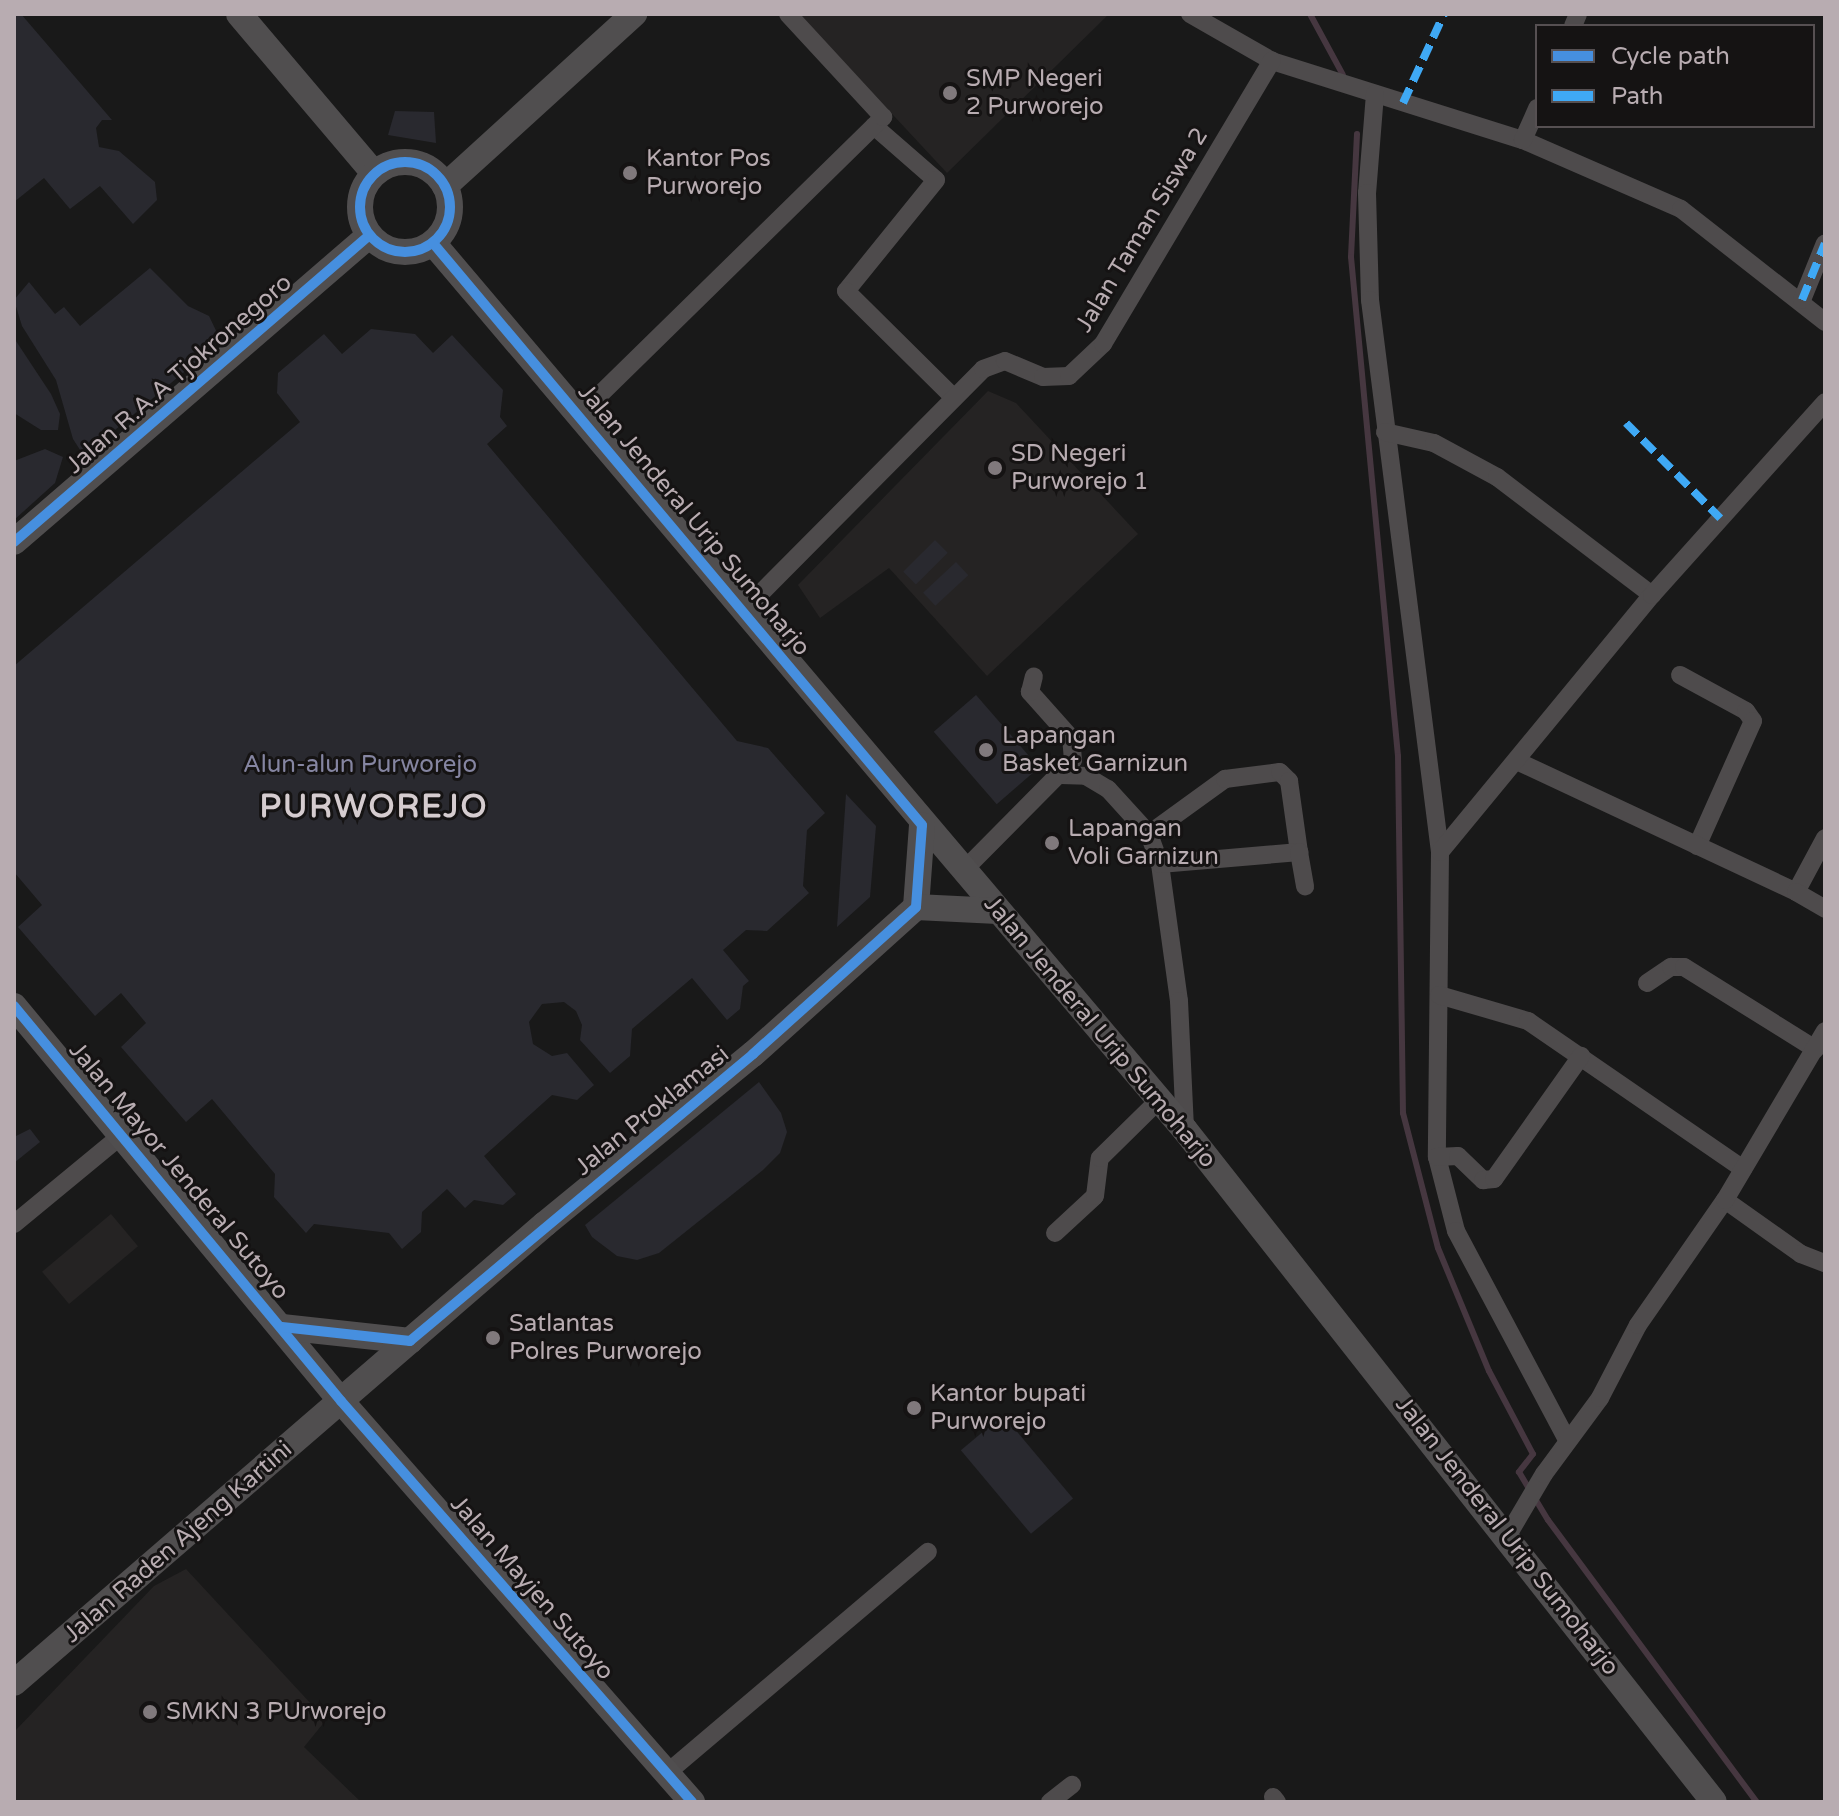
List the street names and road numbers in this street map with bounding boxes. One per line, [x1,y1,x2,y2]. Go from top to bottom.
street label: Jalan Taman Siswa 2 [1070,123,1214,337]
street label: Jalan R.A.A Tjokronegoro [60,268,298,480]
street label: Jalan Jenderal Urip Sumoharjo [572,378,816,662]
street label: Jalan Jenderal Urip Sumoharjo [978,890,1222,1174]
street label: Jalan Mayor Jenderal Sutoyo [63,1036,295,1306]
street label: Jalan Proklamasi [569,1040,735,1182]
street label: Jalan Jenderal Urip Sumoharjo [1389,1391,1625,1681]
street label: Jalan Raden Ajeng Kartini [58,1435,298,1649]
street label: Jalan Mayjen Sutoyo [444,1490,620,1686]

